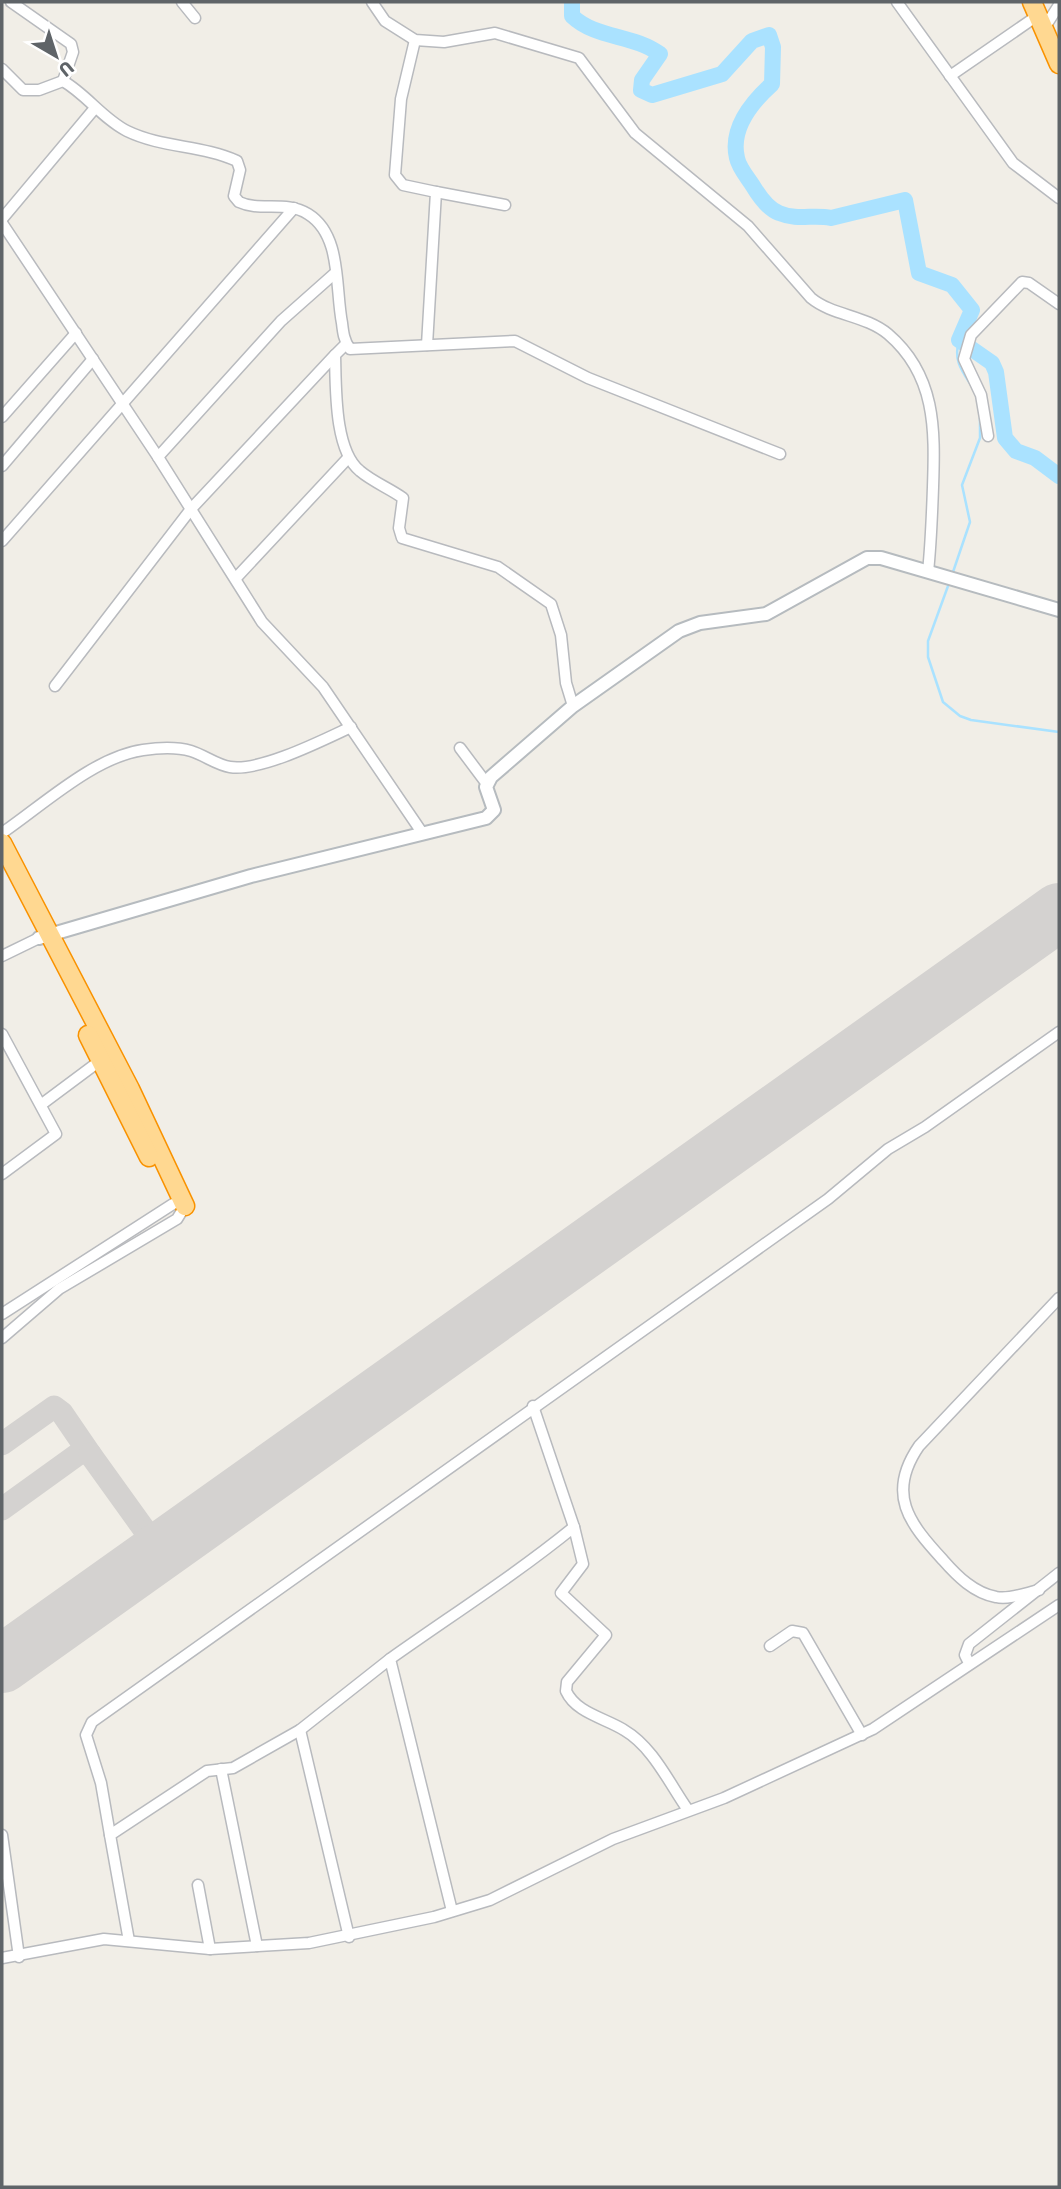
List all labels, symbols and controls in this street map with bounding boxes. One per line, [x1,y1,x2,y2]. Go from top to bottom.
north arrow [21,21,91,91]
text: U [54,55,79,82]

